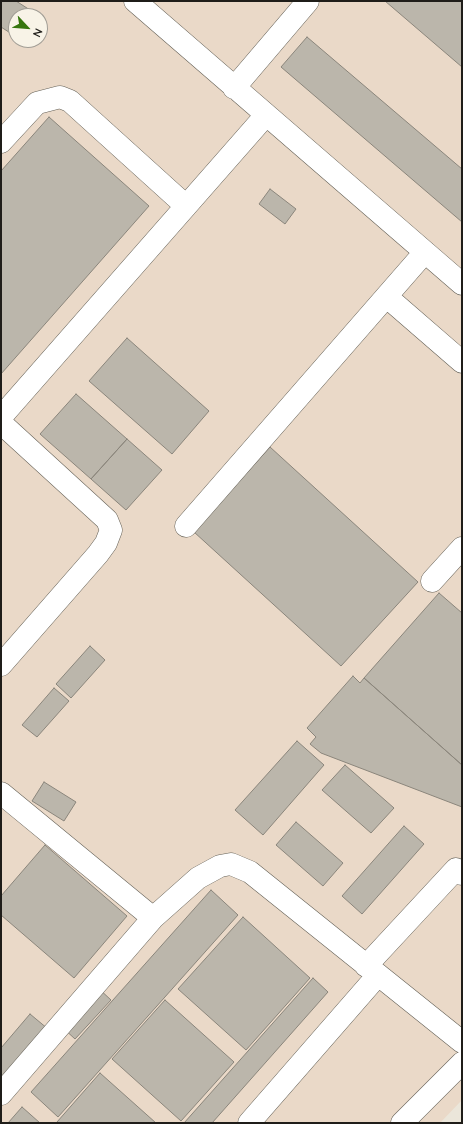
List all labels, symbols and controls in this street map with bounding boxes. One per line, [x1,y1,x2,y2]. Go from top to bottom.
north arrow [8,8,48,48]
text: N [30,26,46,40]

